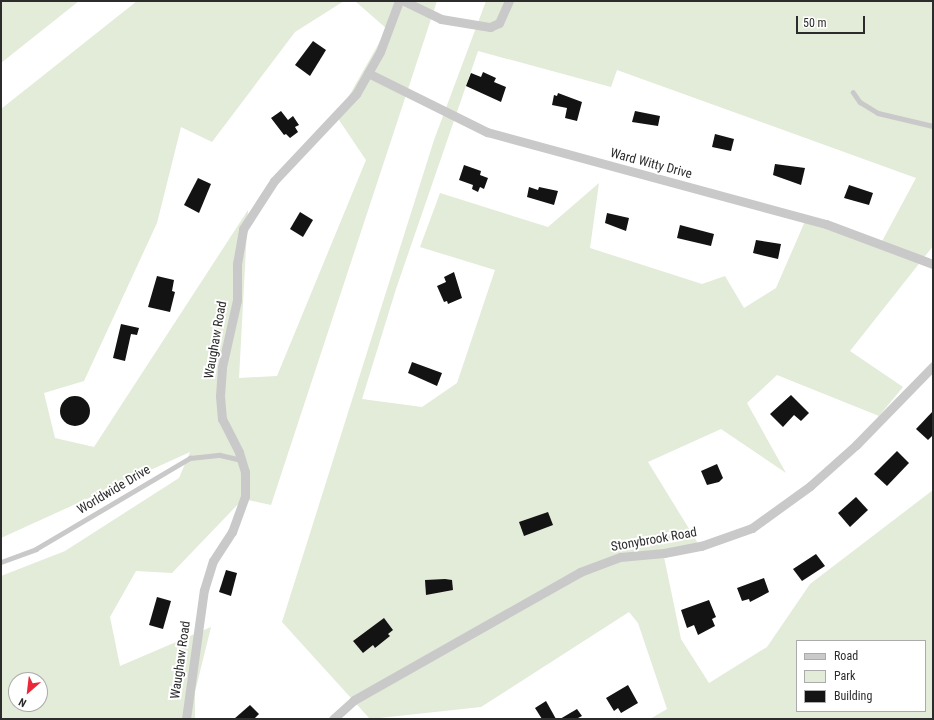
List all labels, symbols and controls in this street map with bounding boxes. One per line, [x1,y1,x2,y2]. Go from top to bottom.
scale bar [798,8,867,34]
text: 50 m [803,16,827,30]
street label: Ward Witty Drive [608,146,694,182]
street label: Waughaw Road [201,300,231,380]
street label: Worldwide Drive [75,462,153,518]
street label: Stonybrook Road [610,525,698,555]
street label: Waughaw Road [168,620,194,700]
legend [796,640,926,712]
text: Road [834,649,858,663]
text: Park [834,669,855,683]
north arrow [8,672,48,712]
text: Building [834,689,872,703]
text: N [17,695,29,709]

